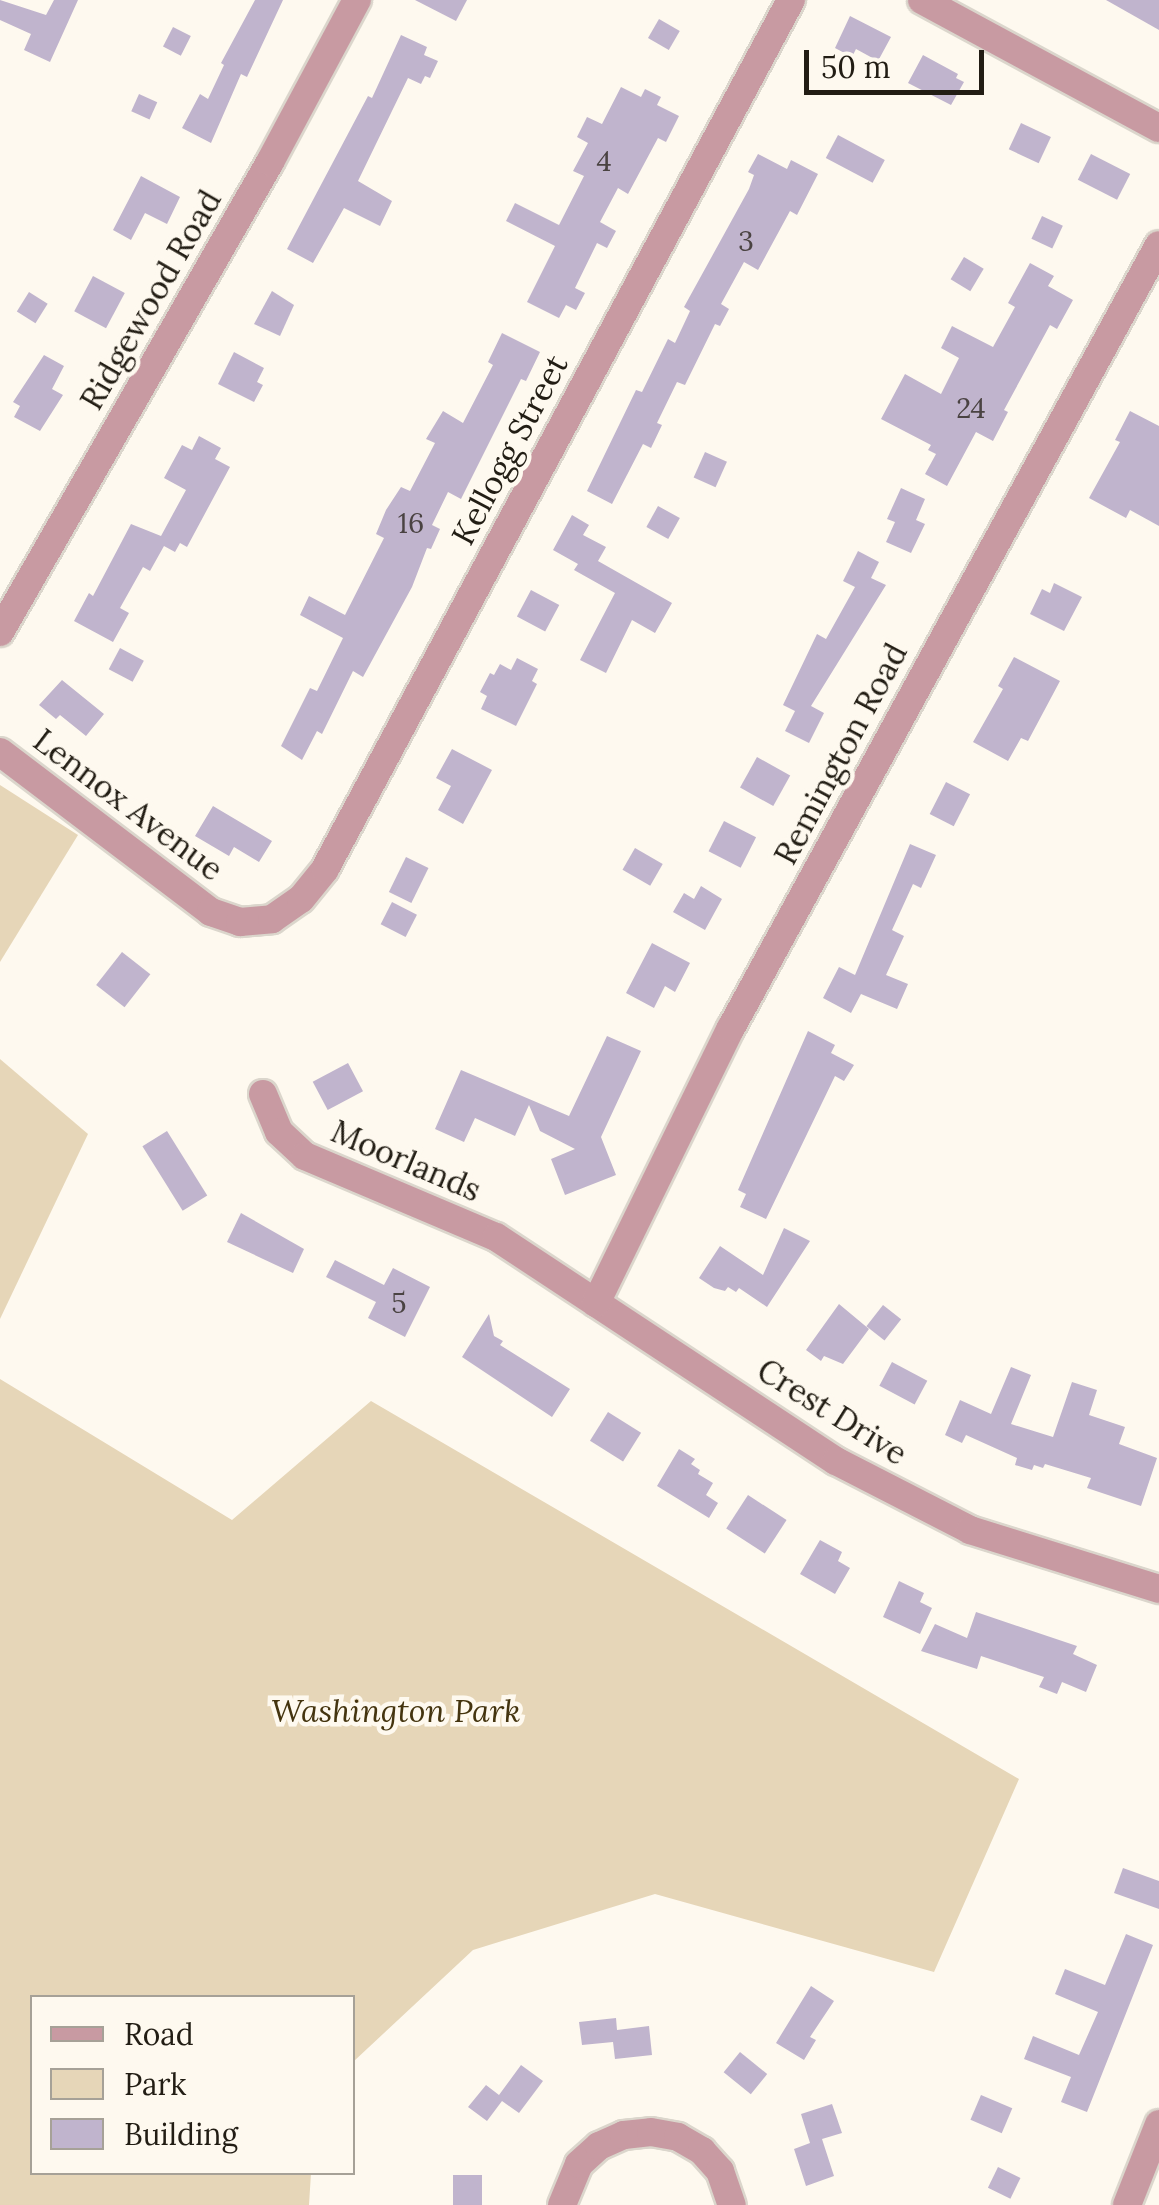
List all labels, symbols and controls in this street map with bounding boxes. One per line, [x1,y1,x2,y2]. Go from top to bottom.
scale bar [809,30,989,92]
text: 50 m [821,48,891,86]
house number: 4 [596,144,612,178]
street label: Ridgewood Road [73,183,229,417]
house number: 3 [738,224,754,258]
street label: Kellogg Street [444,349,576,551]
house number: 24 [956,391,986,425]
house number: 16 [398,506,424,540]
street label: Remington Road [767,637,915,871]
street label: Lennox Avenue [26,721,230,889]
street label: Moorlands [325,1112,487,1210]
house number: 5 [391,1286,407,1320]
street label: Crest Drive [750,1351,914,1473]
park label: Washington Park [271,1692,521,1730]
legend [30,1995,355,2175]
text: Road [124,2015,194,2053]
text: Park [124,2065,186,2103]
text: Building [124,2115,238,2153]

